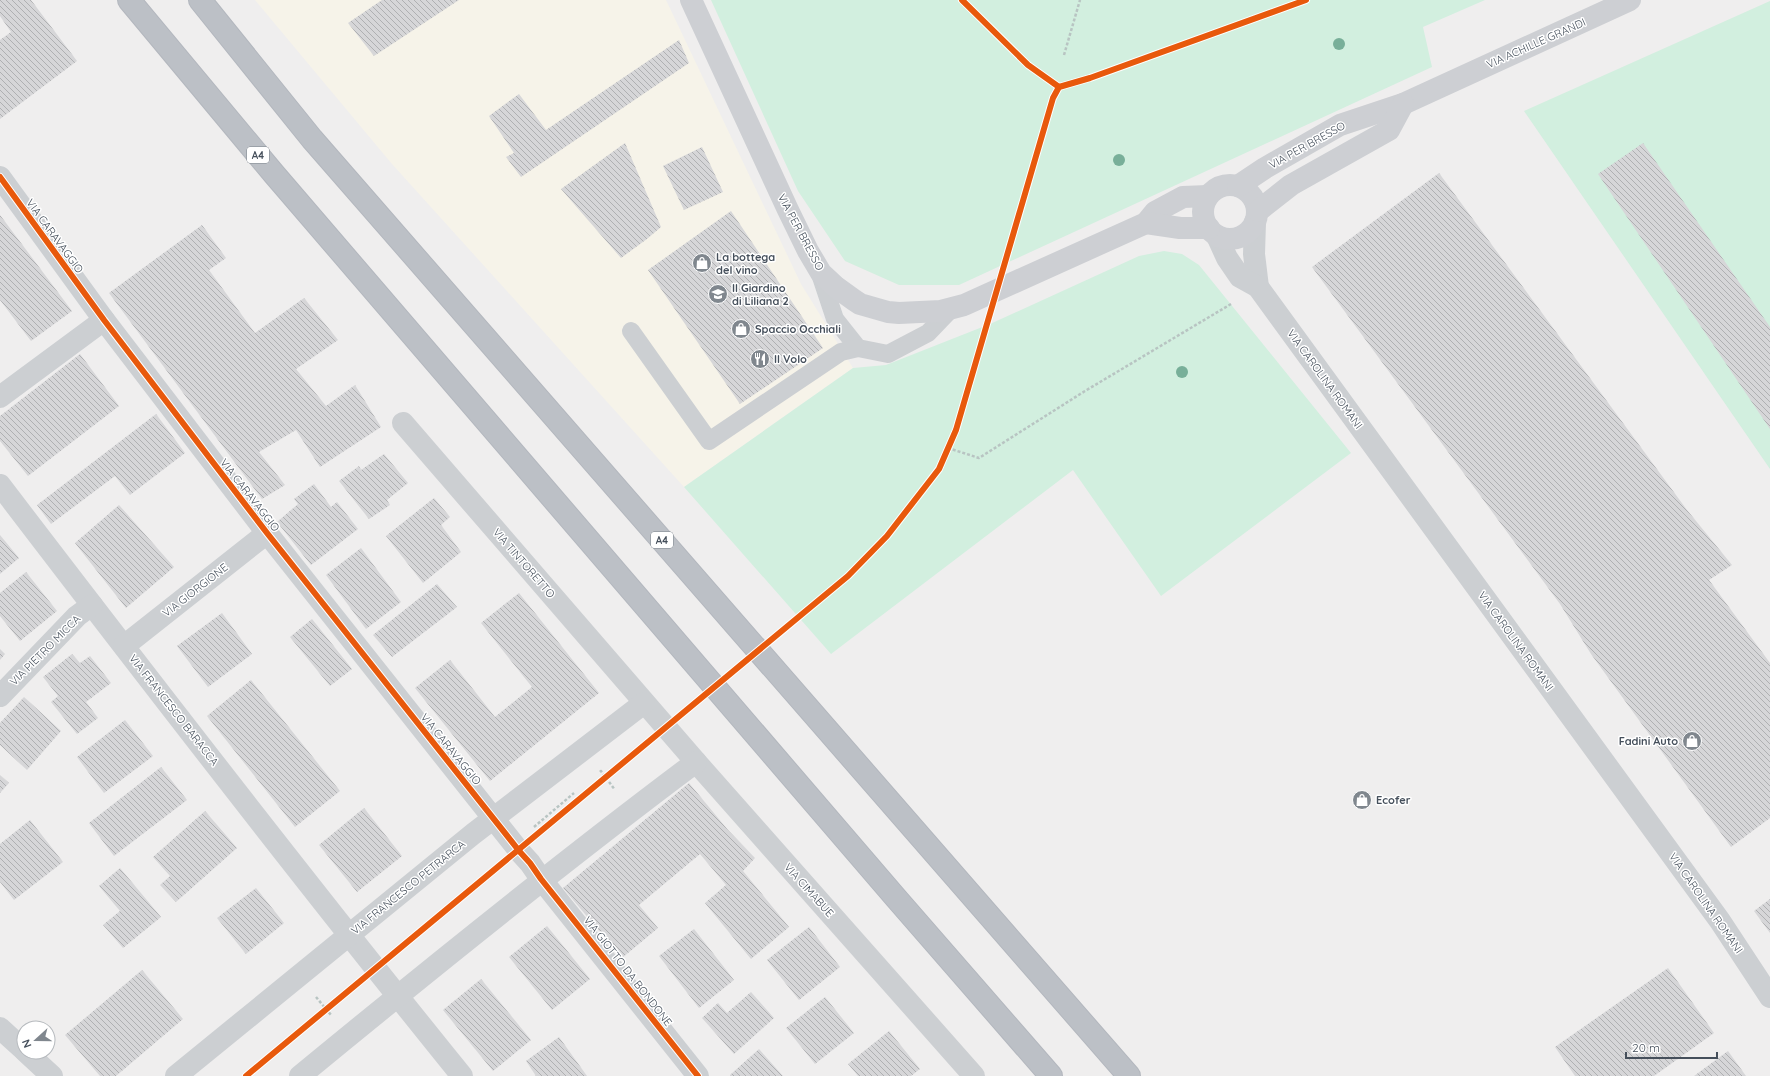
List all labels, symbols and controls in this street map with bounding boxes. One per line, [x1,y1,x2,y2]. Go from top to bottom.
street label: VIA ACHILLE GRANDI [1484,15,1588,71]
street label: VIA PER BRESSO [1266,118,1348,172]
road number: A4 [247,147,269,163]
street label: VIA PER BRESSO [775,191,827,273]
street label: VIA CARAVAGGIO [23,196,87,276]
place label: La bottega del vino [716,250,775,277]
shop icon: La bottega del vino [691,252,713,274]
place label: Il Giardino di Liliana 2 [732,281,789,308]
school or university icon: Il Giardino di Liliana 2 [707,283,729,305]
shop icon: Spaccio Occhiali [730,318,752,340]
place label: Spaccio Occhiali [755,322,841,336]
street label: VIA CAROLINA ROMANI [1284,327,1366,431]
restaurant icon: Il Volo [749,348,771,370]
place label: Il Volo [774,352,807,366]
street label: VIA CARAVAGGIO [217,456,283,534]
street label: VIA TINTORETTO [490,525,558,601]
road number: A4 [651,532,673,548]
street label: VIA GIORGIONE [159,560,231,620]
street label: VIA CAROLINA ROMANI [1475,589,1557,693]
street label: VIA PIETRO MICCA [7,612,83,688]
street label: VIA FRANCESCO BARACCA [126,652,222,768]
street label: VIA CARAVAGGIO [418,710,484,788]
shop icon: Fadini Auto [1681,730,1703,752]
place label: Fadini Auto [1619,734,1678,748]
shop icon: Ecofer [1351,789,1373,811]
place label: Ecofer [1376,793,1411,807]
street label: VIA FRANCESCO PETRARCA [348,837,468,937]
street label: VIA CAROLINA ROMANI [1666,850,1746,956]
street label: VIA CIMABUE [781,860,837,920]
street label: VIA GIOTTO DA BONDONE [581,913,675,1029]
north arrow [16,1020,56,1060]
scale bar [1626,1034,1717,1060]
text: N [19,1037,35,1050]
text: 20 m [1632,1040,1660,1055]

